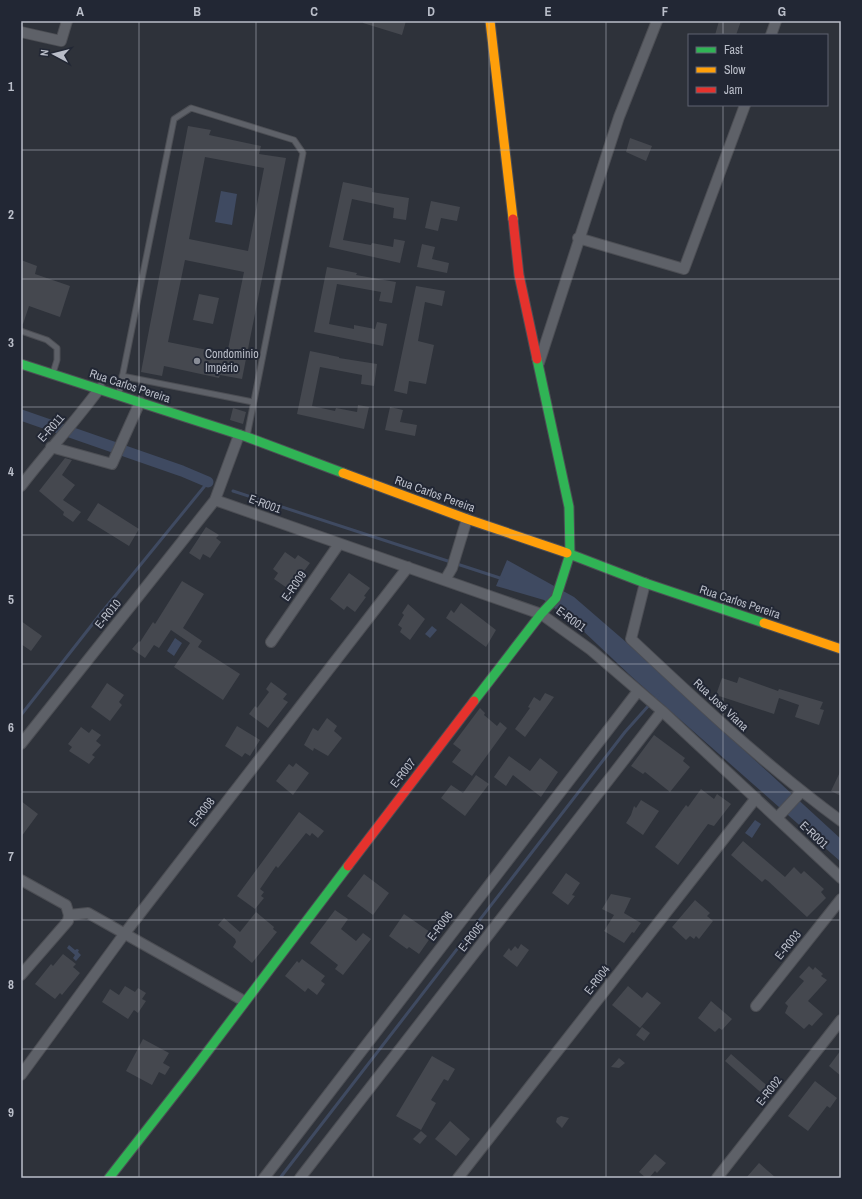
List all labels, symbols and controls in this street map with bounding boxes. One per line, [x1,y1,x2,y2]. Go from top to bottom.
text: A [76,3,84,20]
text: B [193,3,201,20]
text: C [310,3,318,20]
text: D [427,3,435,20]
text: E [544,3,552,20]
text: F [662,3,669,20]
text: G [778,3,786,20]
north arrow [34,34,74,74]
legend [688,34,828,106]
text: Fast [724,42,743,58]
text: N [37,49,51,57]
text: Slow [724,62,746,78]
text: 1 [8,78,14,95]
text: Jam [724,82,743,98]
text: 2 [8,206,14,223]
text: 3 [8,334,14,351]
place label: Condominio Império [205,346,259,376]
marker: Condominio Império [192,356,202,366]
street label: Rua Carlos Pereira [87,365,173,407]
street label: E-R011 [34,410,68,445]
text: 4 [8,463,14,480]
street label: Rua Carlos Pereira [393,472,478,516]
street label: E-R001 [247,491,284,517]
street label: E-R009 [278,568,310,604]
street label: Rua Carlos Pereira [697,581,783,623]
text: 5 [8,591,14,608]
street label: E-R010 [91,596,125,632]
street label: E-R001 [553,603,590,636]
street label: Rua José Viana [690,675,752,735]
text: 6 [8,719,14,736]
street label: E-R007 [386,755,420,791]
street label: E-R008 [185,794,219,830]
street label: E-R001 [796,818,832,853]
text: 7 [8,848,14,865]
street label: E-R006 [424,908,456,944]
street label: E-R005 [454,919,488,955]
street label: E-R003 [771,927,805,963]
street label: E-R004 [580,962,614,998]
text: 8 [8,976,14,993]
street label: E-R002 [752,1073,786,1109]
text: 9 [8,1104,14,1121]

